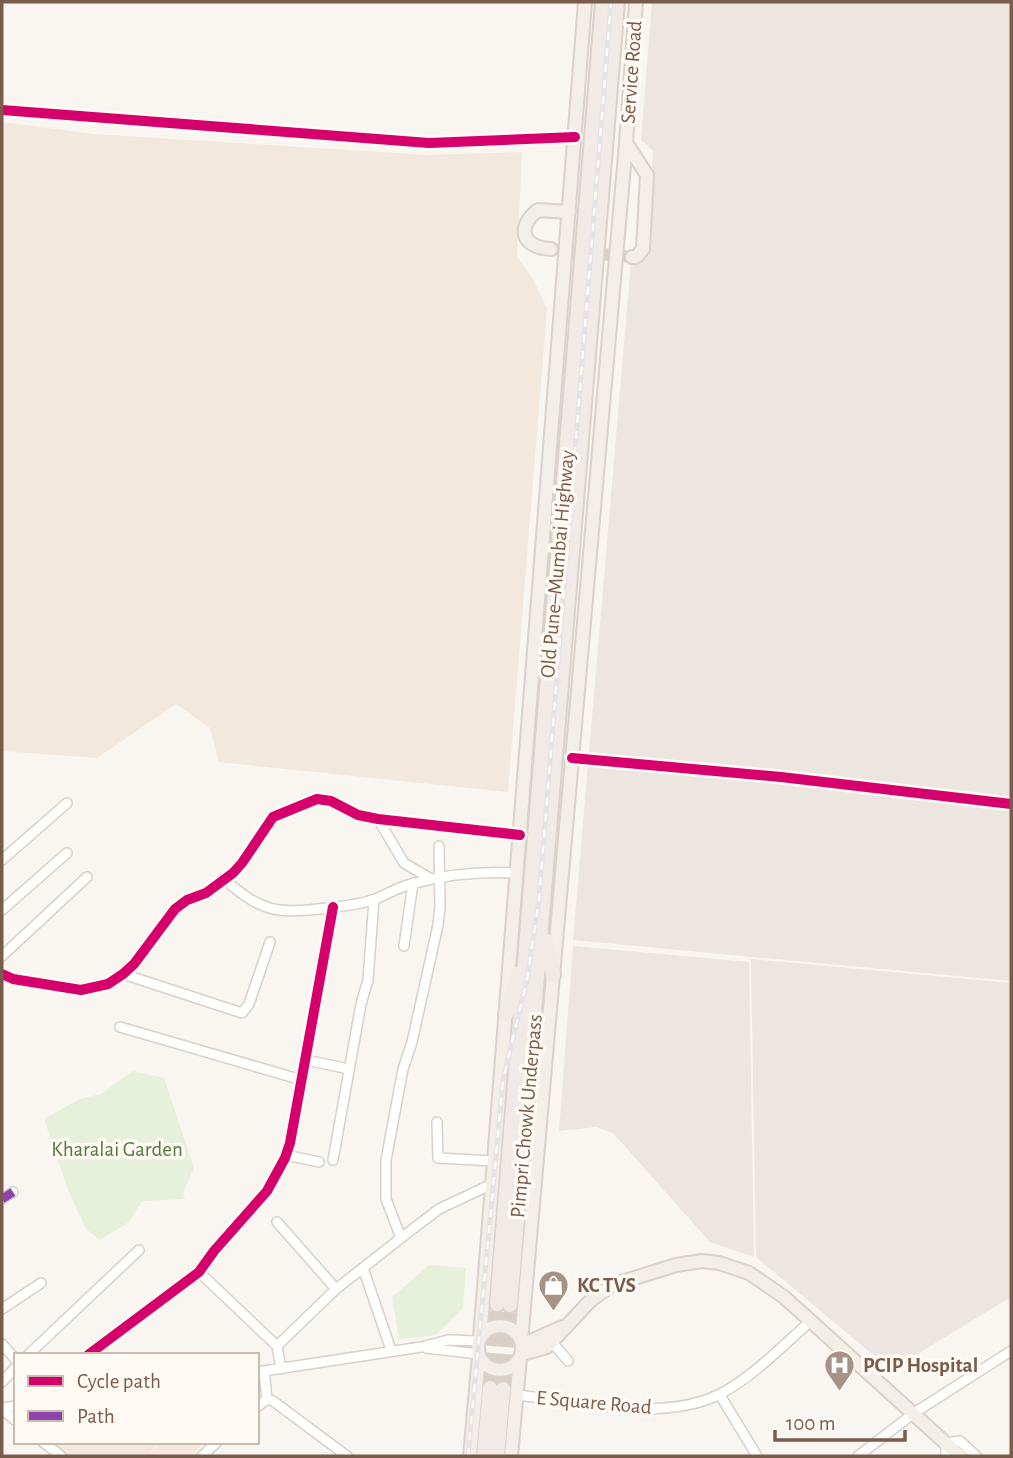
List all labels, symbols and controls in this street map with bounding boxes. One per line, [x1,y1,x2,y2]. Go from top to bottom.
street label: Service Road [617,20,646,124]
street label: Old Pune–Mumbai Highway [537,449,578,679]
street label: Pimpri Chowk Underpass [507,1013,546,1219]
park label: Kharalai Garden [51,1139,183,1160]
shop icon: KC TVS [537,1268,571,1312]
place label: KC TVS [577,1275,636,1296]
hospital icon: PCIP Hospital [823,1348,857,1392]
legend [14,1353,259,1444]
place label: PCIP Hospital [863,1355,978,1376]
text: Cycle path [77,1371,161,1392]
street label: E Square Road [535,1387,653,1418]
scale bar [775,1398,904,1442]
text: Path [77,1406,115,1427]
text: 100 m [786,1413,836,1434]

